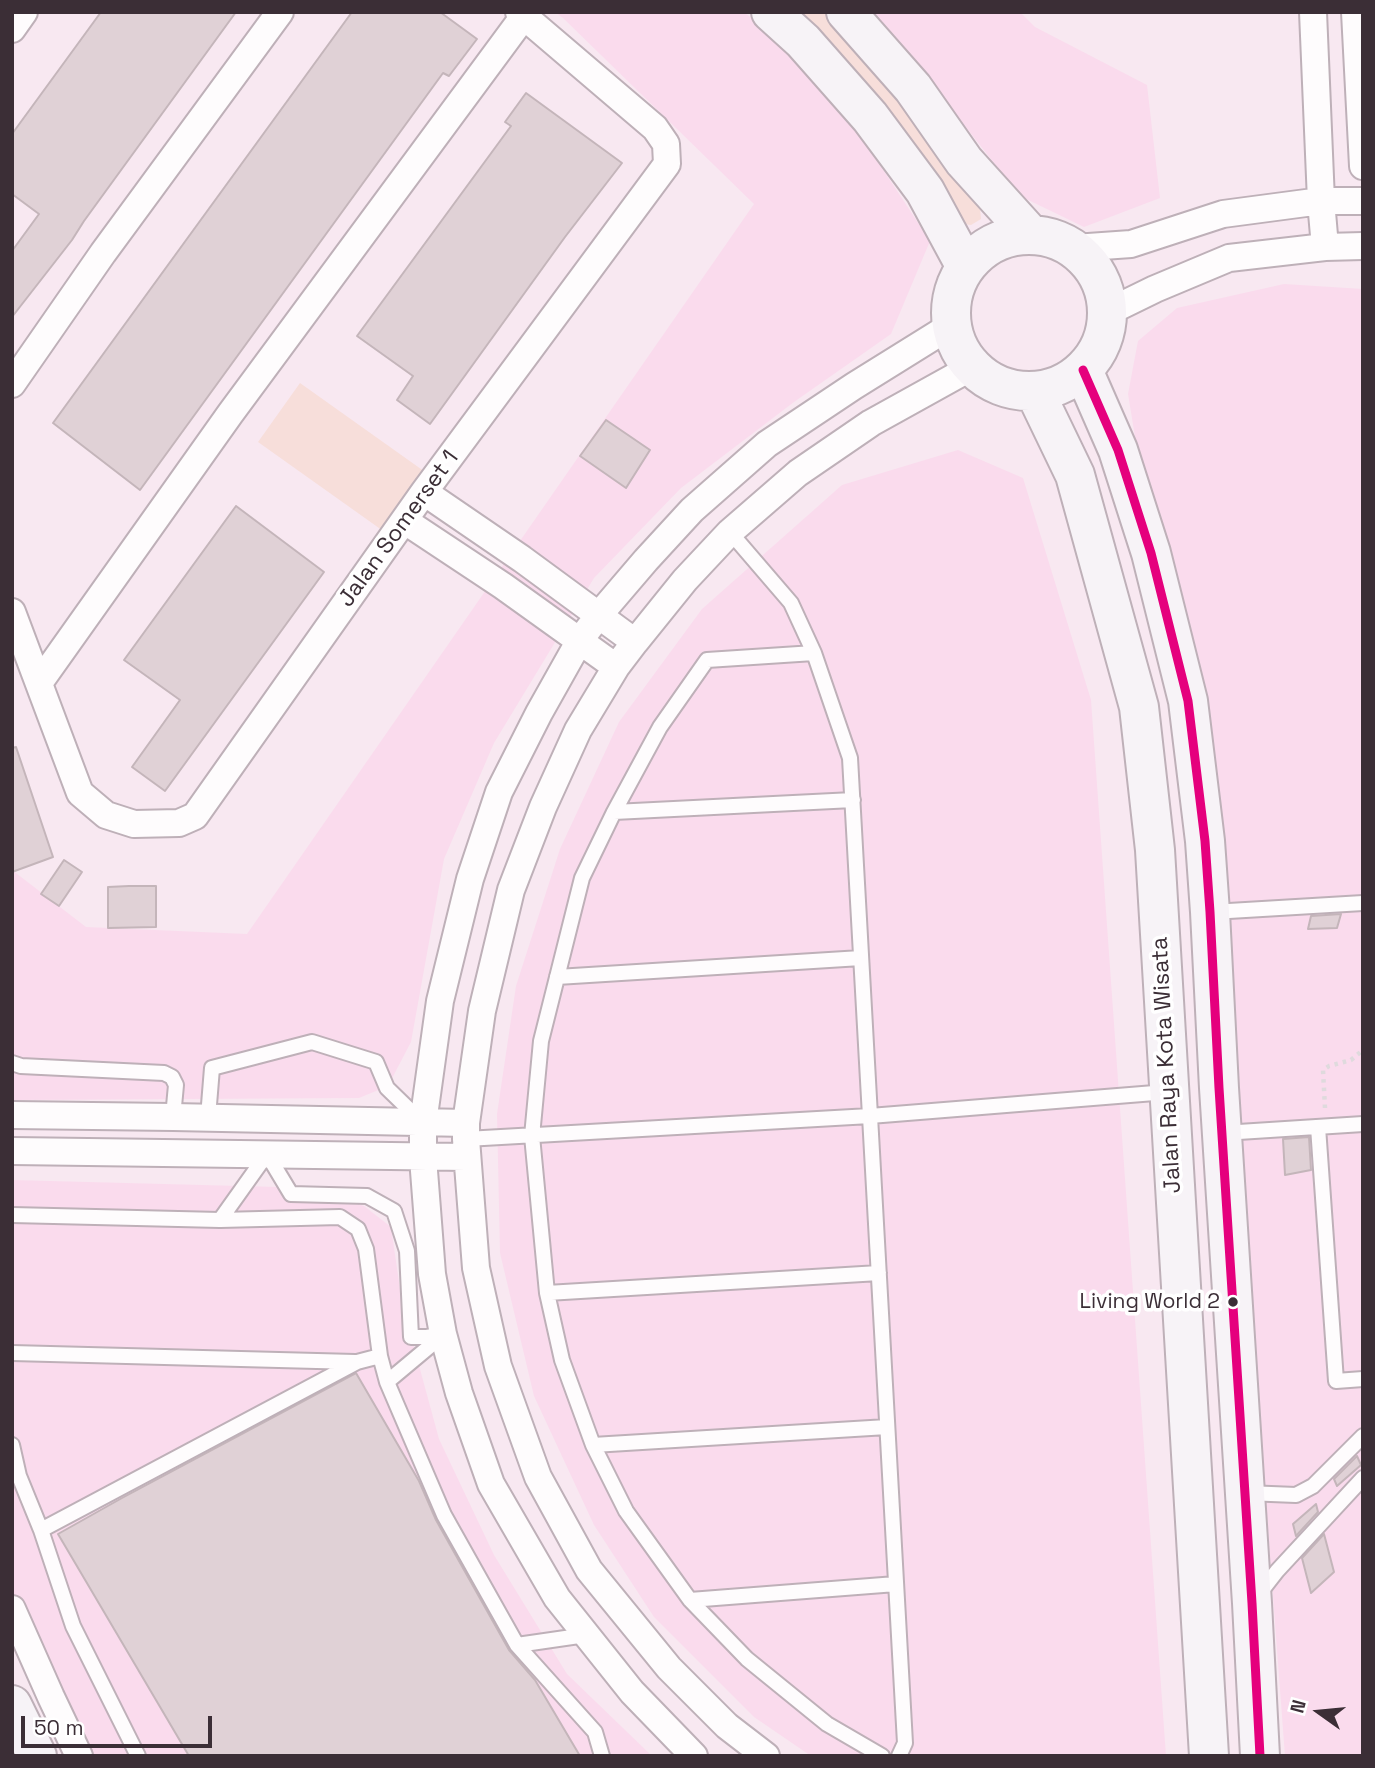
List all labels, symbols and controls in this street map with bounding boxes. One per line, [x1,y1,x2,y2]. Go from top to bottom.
street label: Jalan Somerset 1 [333,445,465,613]
street label: Jalan Raya Kota Wisata [1146,936,1188,1194]
place label: Living World 2 [1079,1289,1220,1315]
marker: Living World 2 [1226,1295,1240,1309]
north arrow [1284,1677,1354,1747]
text: N [1285,1697,1312,1716]
scale bar [24,1702,215,1746]
text: 50 m [34,1714,84,1741]

